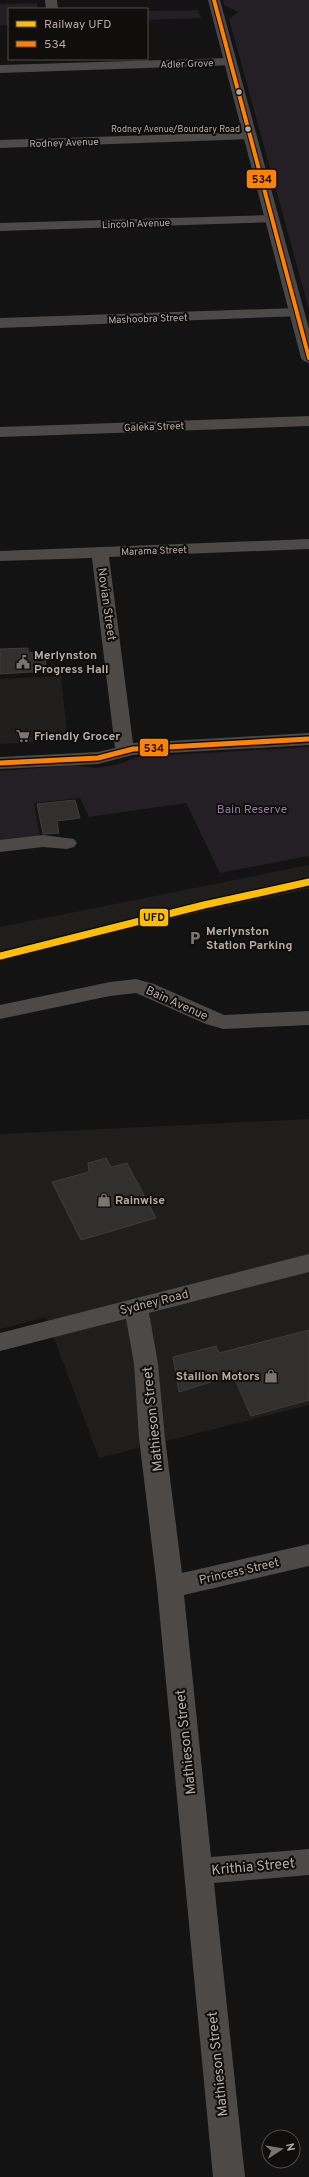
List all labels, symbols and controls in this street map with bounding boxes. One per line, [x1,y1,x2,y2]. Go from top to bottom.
legend [8,8,148,60]
text: Railway UFD [44,17,111,33]
text: 534 [44,37,66,53]
street label: Adler Grove [160,57,214,72]
unlabelled marker [234,87,244,97]
place label: Rodney Avenue/Boundary Road [111,124,240,135]
marker: Rodney Avenue/Boundary Road [243,124,253,134]
street label: Rodney Avenue [29,136,99,151]
line badge: 534 [246,169,277,189]
text: 534 [252,173,272,187]
street label: Lincoln Avenue [102,217,170,232]
street label: Mashoobra Street [108,312,188,327]
street label: Galeka Street [124,420,185,435]
street label: Marama Street [121,544,187,559]
street label: Novian Street [93,567,119,642]
place label: Merlynston Progress Hall [34,648,109,678]
public building icon: Merlynston Progress Hall [15,654,31,670]
supermarket icon: Friendly Grocer [15,728,31,744]
place label: Friendly Grocer [34,729,120,745]
line badge: 534 [139,738,169,757]
text: 534 [144,742,164,756]
park label: Bain Reserve [217,802,287,818]
line badge: UFD [139,908,169,927]
text: UFD [143,911,165,925]
place label: Merlynston Station Parking [206,924,292,954]
parking icon: Merlynston Station Parking [187,930,203,946]
street label: Bain Avenue [143,983,210,1025]
shop icon: Rainwise [96,1192,112,1208]
place label: Rainwise [115,1193,165,1209]
street label: Sydney Road [118,1287,190,1319]
street label: Mathieson Street [140,1365,167,1472]
shop icon: Stallion Motors [263,1368,279,1384]
place label: Stallion Motors [176,1369,260,1385]
street label: Princess Street [198,1555,281,1589]
street label: Mathieson Street [173,1688,200,1795]
street label: Krithia Street [211,1855,296,1880]
street label: Mathieson Street [205,2010,232,2117]
north arrow [261,2129,301,2169]
text: N [282,2142,297,2152]

